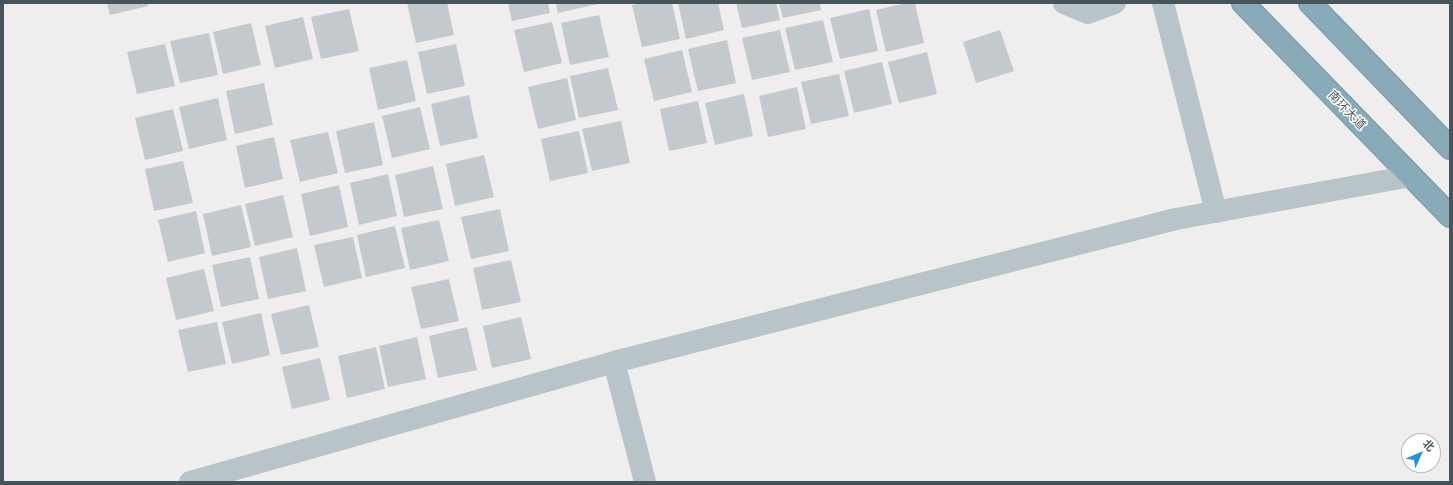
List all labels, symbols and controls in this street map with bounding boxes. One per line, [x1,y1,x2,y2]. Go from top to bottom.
street label: 南环大道 [1325,88,1369,132]
north arrow [1401,433,1441,473]
text: 北 [1421,436,1438,453]

